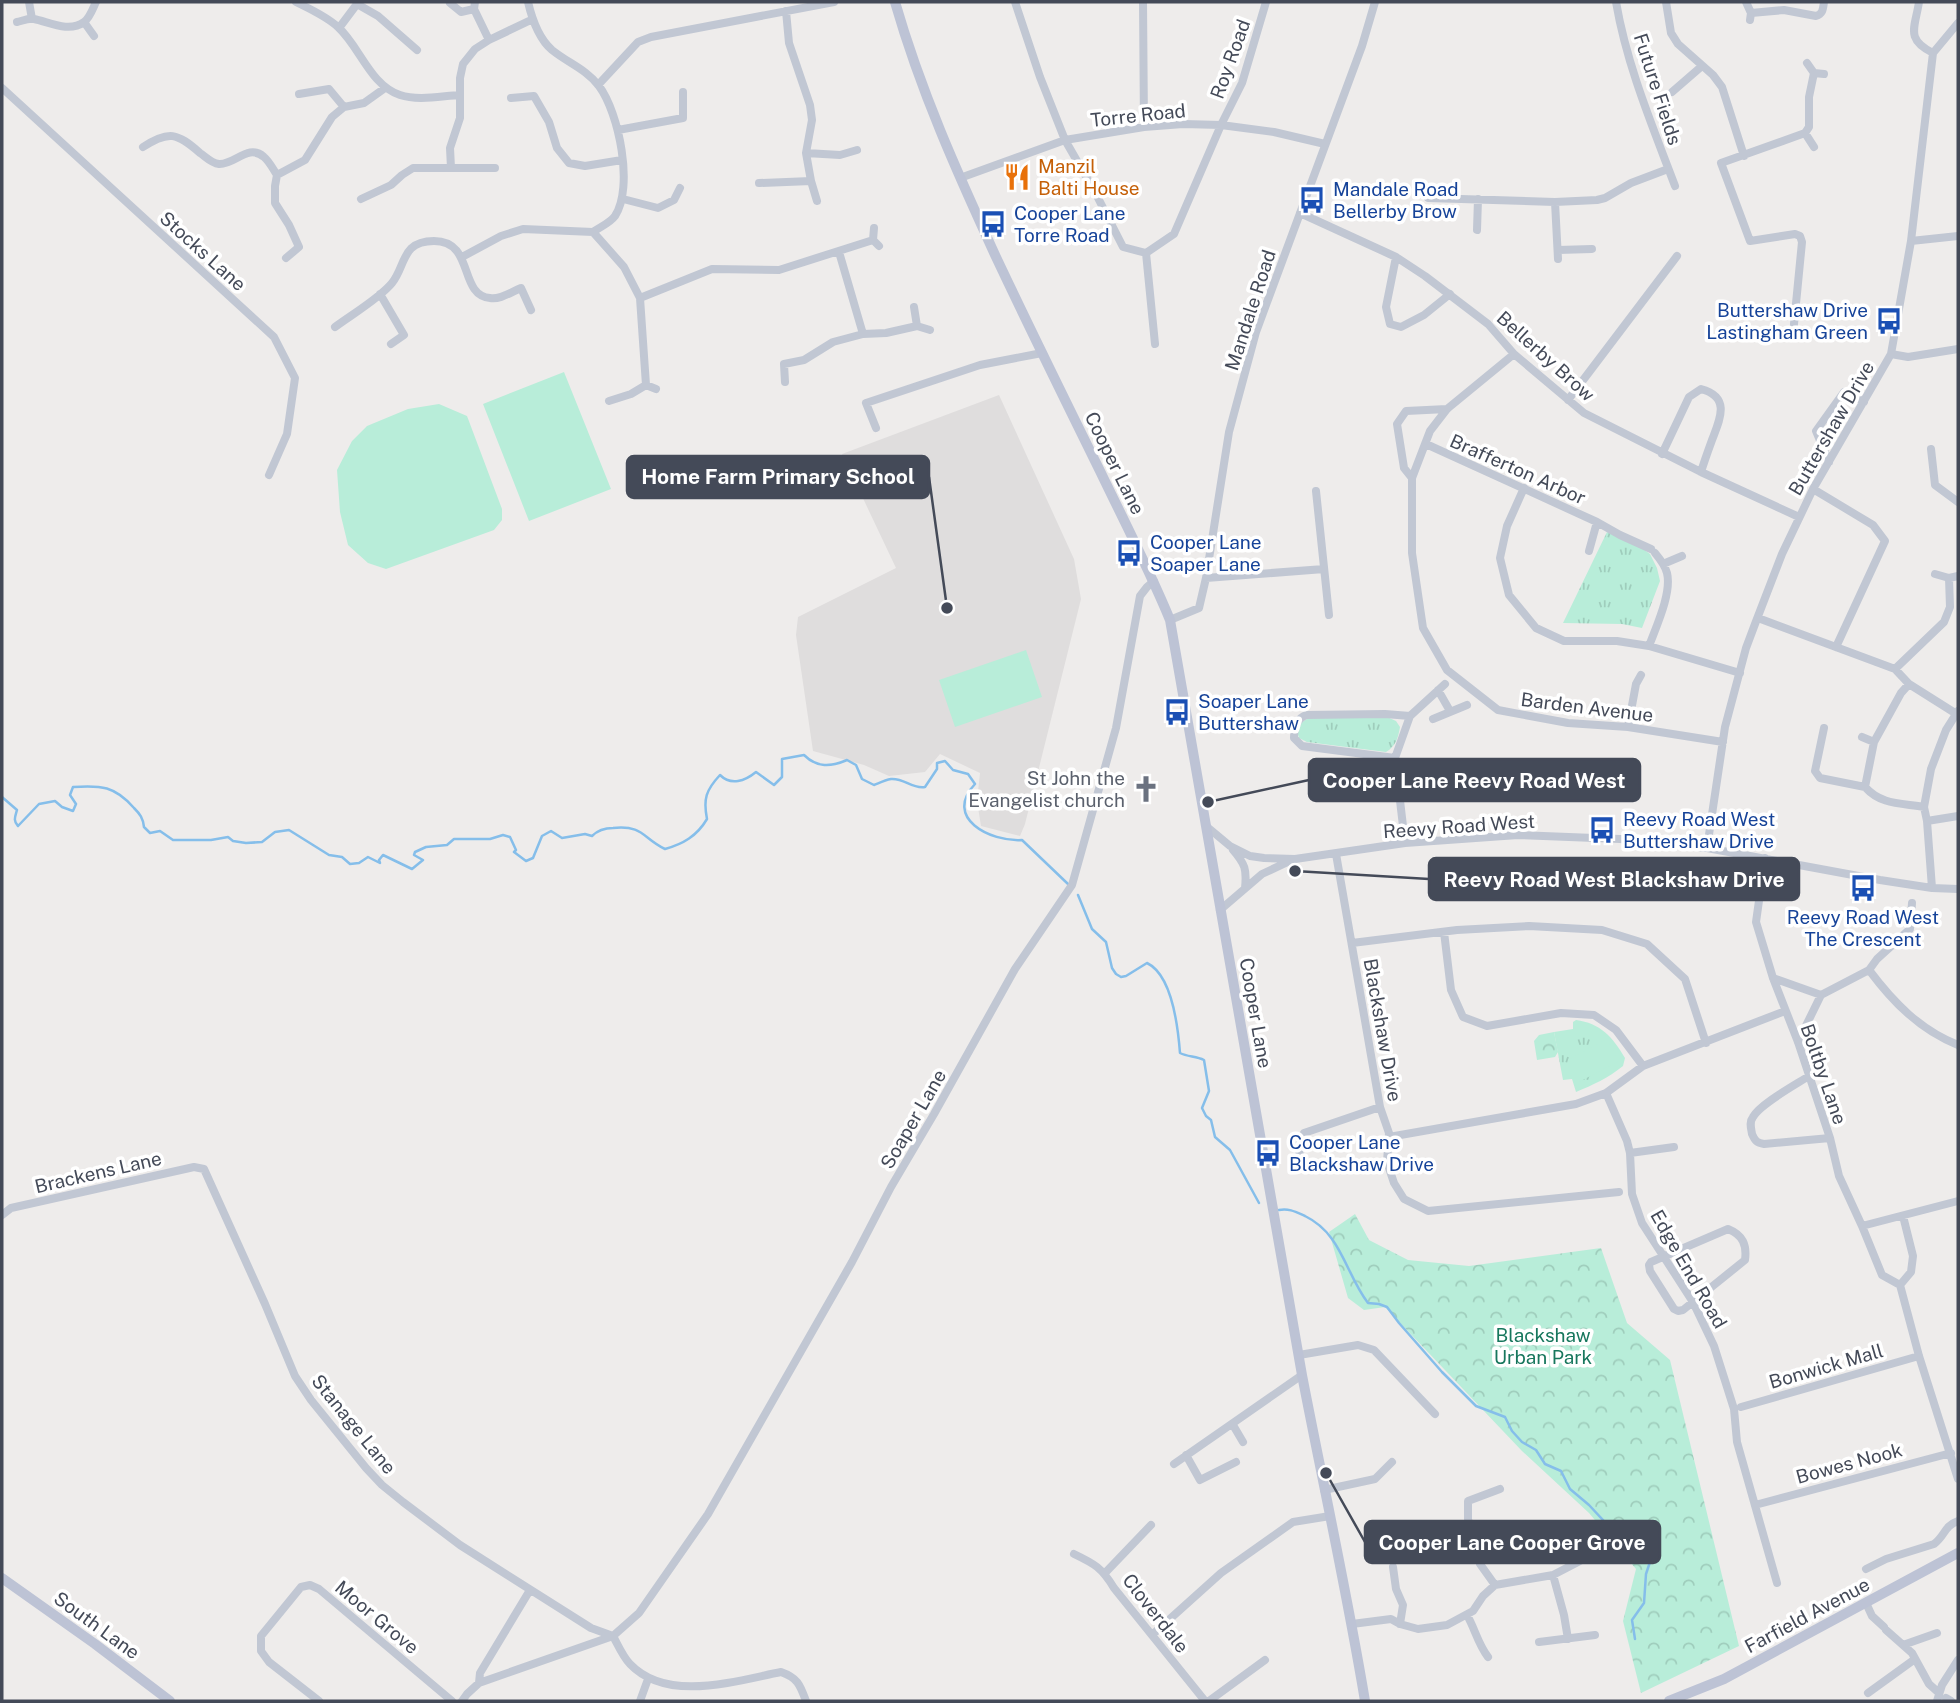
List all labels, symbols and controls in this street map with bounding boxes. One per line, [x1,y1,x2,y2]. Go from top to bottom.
street label: Roy Road [1205,16,1255,102]
street label: Future Fields [1630,30,1686,148]
street label: Torre Road [1089,99,1187,131]
place label: Manzil Balti House [1038,155,1140,199]
restaurant icon: Manzil Balti House [1002,162,1032,192]
place label: Mandale Road Bellerby Brow [1333,178,1459,222]
bus stop icon: Mandale Road Bellerby Brow [1297,185,1327,215]
place label: Cooper Lane Torre Road [1014,202,1126,246]
street label: Stocks Lane [156,207,250,295]
bus stop icon: Cooper Lane Torre Road [978,209,1008,239]
street label: Mandale Road [1220,247,1280,373]
place label: Buttershaw Drive Lastingham Green [1706,299,1868,343]
street label: Bellerby Brow [1493,306,1600,406]
bus stop icon: Buttershaw Drive Lastingham Green [1874,306,1904,336]
street label: Buttershaw Drive [1784,357,1878,499]
street label: Cooper Lane [1081,408,1149,518]
street label: Brafferton Arbor [1447,429,1589,509]
callout: Home Farm Primary School [627,456,929,498]
text: Home Farm Primary School [641,464,915,489]
place label: Cooper Lane Soaper Lane [1150,531,1262,575]
bus stop icon: Cooper Lane Soaper Lane [1114,538,1144,568]
street label: Barden Avenue [1519,688,1655,726]
place label: Soaper Lane Buttershaw [1198,690,1309,734]
bus stop icon: Soaper Lane Buttershaw [1162,697,1192,727]
callout: Cooper Lane Reevy Road West [1309,759,1640,801]
place label: St John the Evangelist church [968,767,1125,811]
text: Cooper Lane Reevy Road West [1323,768,1625,793]
church icon: St John the Evangelist church [1131,774,1161,804]
place label: Reevy Road West Buttershaw Drive [1623,808,1775,852]
street label: Reevy Road West [1382,810,1536,842]
bus stop icon: Reevy Road West Buttershaw Drive [1587,815,1617,845]
callout: Reevy Road West Blackshaw Drive [1429,858,1799,900]
text: Reevy Road West Blackshaw Drive [1443,867,1785,892]
bus stop icon: Reevy Road West The Crescent [1848,873,1878,903]
place label: Reevy Road West The Crescent [1787,906,1939,950]
street label: Cooper Lane [1235,956,1277,1070]
street label: Blackshaw Drive [1360,957,1406,1103]
street label: Boltby Lane [1797,1021,1851,1127]
street label: Soaper Lane [876,1065,950,1173]
place label: Cooper Lane Blackshaw Drive [1289,1131,1434,1175]
bus stop icon: Cooper Lane Blackshaw Drive [1253,1138,1283,1168]
street label: Brackens Lane [32,1147,164,1197]
street label: Edge End Road [1646,1206,1732,1332]
park label: Blackshaw Urban Park [1494,1324,1593,1368]
street label: Bonwick Mall [1766,1339,1886,1393]
street label: Stanage Lane [307,1370,401,1478]
street label: Bowes Nook [1793,1438,1905,1488]
callout: Cooper Lane Cooper Grove [1365,1521,1660,1563]
text: Cooper Lane Cooper Grove [1378,1530,1646,1555]
street label: Cloverdale [1118,1569,1194,1657]
street label: Farfield Avenue [1741,1573,1873,1657]
street label: Moor Grove [331,1576,423,1658]
street label: South Lane [50,1587,144,1663]

